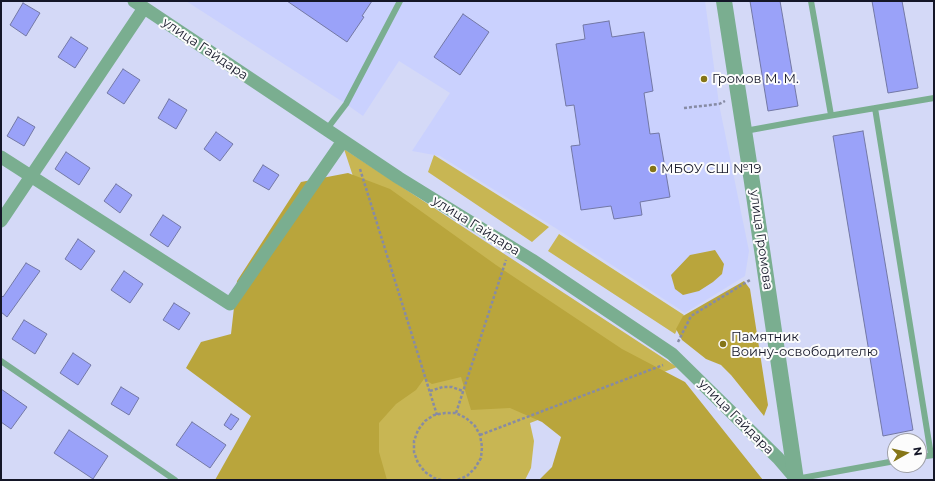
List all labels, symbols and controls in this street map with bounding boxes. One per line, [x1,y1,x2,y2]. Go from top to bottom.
street label: улица Гайдара [159,15,251,83]
place label: Громов М. М. [712,71,799,87]
marker: Громов М. М. [699,74,709,84]
place label: МБОУ СШ №19 [661,161,761,177]
marker: МБОУ СШ №19 [648,164,658,174]
street label: улица Громова [746,189,776,291]
street label: улица Гайдара [429,193,523,259]
place label: Памятник Воину-освободителю [731,329,878,360]
marker: Памятник Воину-освободителю [718,339,728,349]
street label: улица Гайдара [695,376,777,458]
north arrow [887,433,927,473]
text: N [910,446,925,457]

